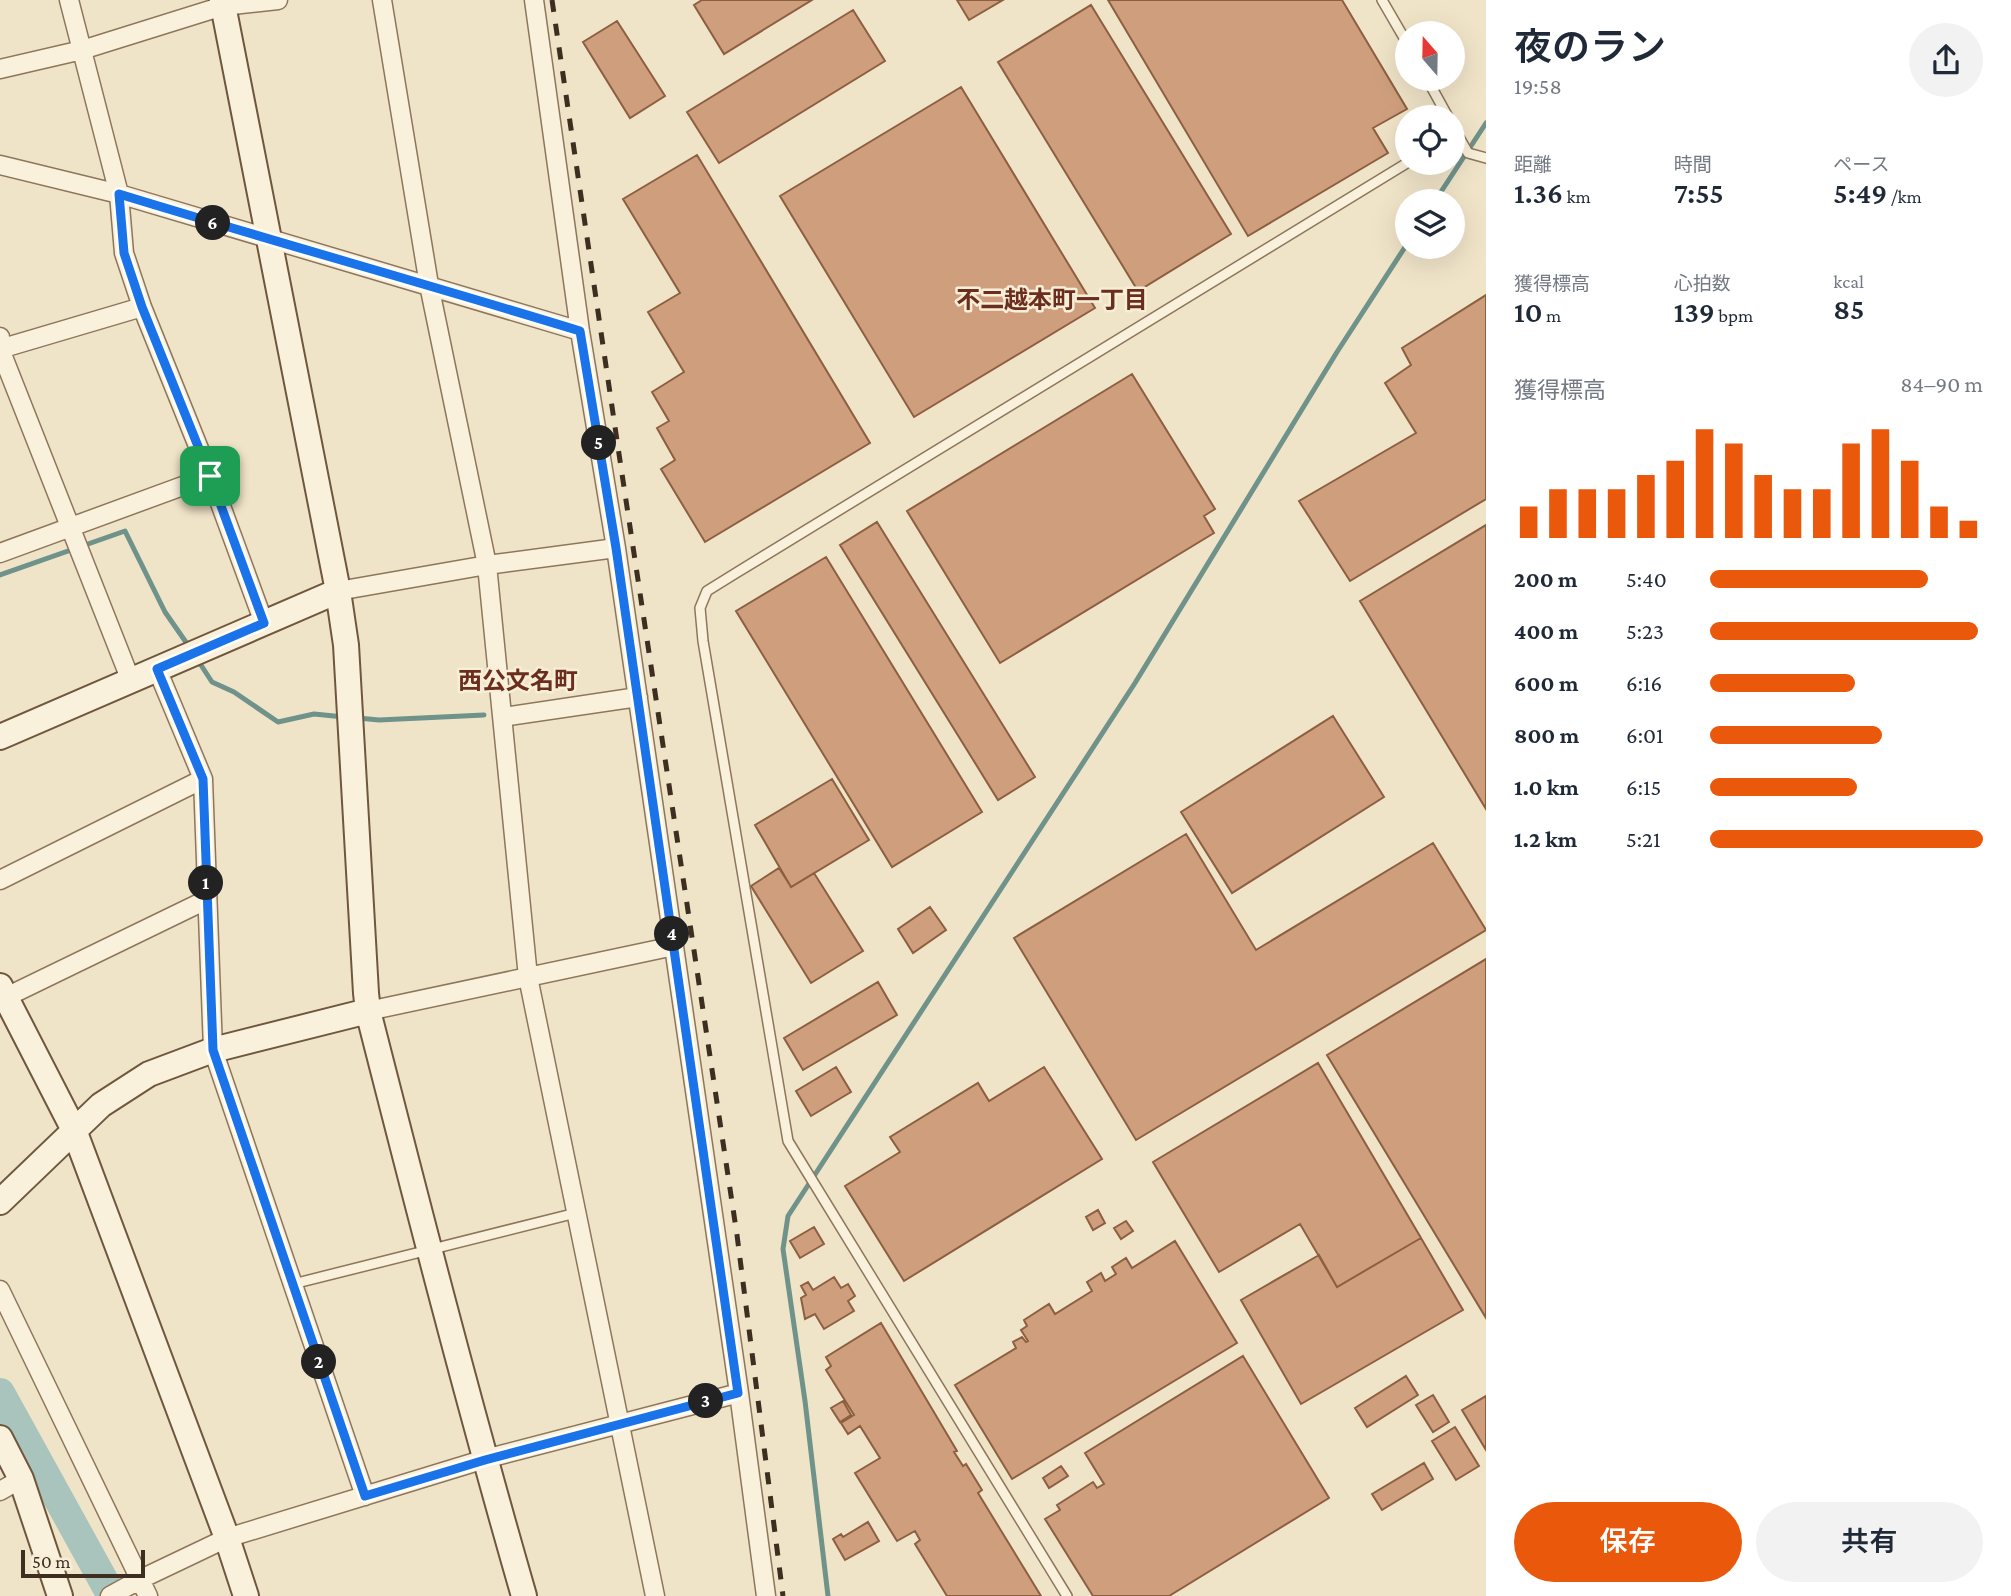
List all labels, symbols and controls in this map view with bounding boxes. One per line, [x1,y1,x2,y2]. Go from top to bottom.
north arrow [1395,21,1465,91]
map controls [1395,21,1465,259]
button: share [1909,23,1983,97]
text: 夜のラン [1514,26,1666,68]
text: 19:58 [1514,73,1562,99]
button: locate [1395,105,1465,175]
text: 距離 [1514,154,1552,175]
text: 時間 [1674,154,1712,175]
text: ペース [1833,154,1889,175]
text: 1.36 [1514,176,1563,209]
text: 7:55 [1674,176,1724,209]
text: 5:49 [1833,176,1887,209]
text: km [1563,186,1591,207]
text: /km [1887,186,1922,207]
button: layers [1395,189,1465,259]
pin: 6 [196,206,230,241]
text: 6 [207,212,218,233]
text: kcal [1833,271,1864,292]
text: 獲得標高 [1514,273,1590,294]
text: 心拍数 [1674,273,1731,294]
district label: 不二越本町一丁目 [956,286,1148,313]
text: 85 [1833,292,1864,325]
text: 10 [1514,295,1542,328]
text: 139 [1674,295,1715,328]
text: m [1542,305,1561,326]
text: bpm [1715,305,1753,326]
text: 84–90 m [1900,371,1983,397]
text: 獲得標高 [1514,377,1606,403]
pin: 5 [582,426,616,460]
text: 5 [594,432,603,453]
pin [180,446,240,506]
icon: arrive [191,457,229,495]
text: 200 m [1514,566,1578,592]
text: 5:40 [1626,566,1667,592]
text: 400 m [1514,618,1578,644]
text: 5:23 [1626,618,1664,644]
district label: 西公文名町 [458,667,578,694]
text: 600 m [1514,670,1578,696]
text: 6:16 [1626,670,1662,696]
text: 800 m [1514,722,1579,748]
text: 6:01 [1626,722,1664,748]
text: 1.0 km [1514,774,1579,800]
text: 6:15 [1626,774,1661,800]
text: 1.2 km [1514,826,1577,852]
text: 5:21 [1626,826,1661,852]
pin: 1 [188,866,224,900]
text: 1 [202,872,209,893]
pin: 4 [654,916,690,951]
text: 4 [666,923,677,944]
pin: 2 [302,1344,336,1380]
text: 2 [314,1351,323,1372]
pin: 3 [688,1384,724,1418]
text: 3 [701,1390,710,1411]
button: 保存 [1514,1502,1742,1582]
button: 共有 [1756,1502,1983,1582]
scale bar [21,1547,145,1579]
text: 50 m [32,1551,71,1572]

